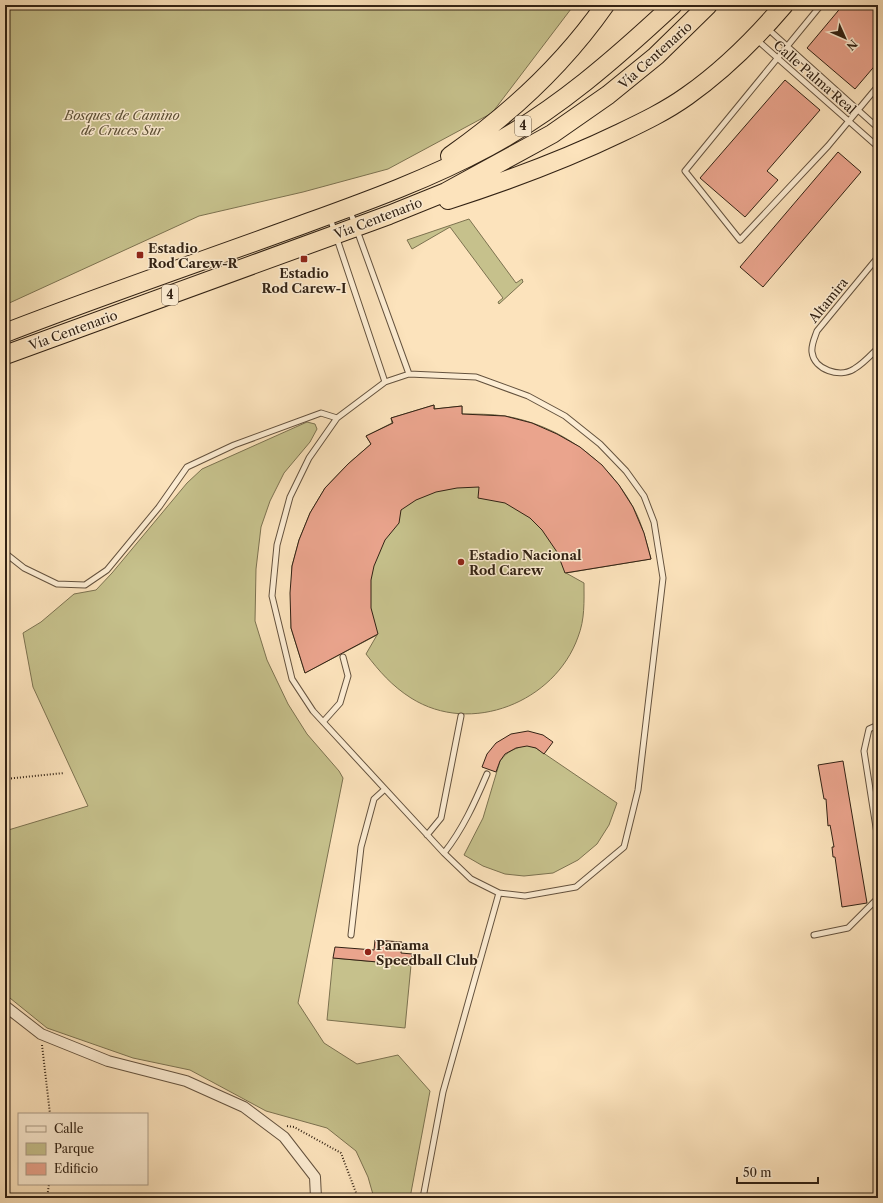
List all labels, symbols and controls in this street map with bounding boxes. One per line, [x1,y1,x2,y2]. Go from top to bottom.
street label: Vía Centenario [614,18,695,93]
north arrow [825,18,865,58]
street label: Calle Palma Real [770,37,860,117]
text: N [843,37,860,54]
park label: Bosques de Camino de Cruces Sur [63,107,180,138]
road number: 4 [515,116,531,136]
street label: Vía Centenario [331,194,424,243]
place label: Estadio Rod Carew-R [148,240,239,271]
marker: Estadio Rod Carew-R [135,250,145,260]
marker: Estadio Rod Carew-I [299,254,309,264]
place label: Estadio Rod Carew-I [261,265,347,296]
street label: Altamira [804,274,851,327]
road number: 4 [162,285,178,305]
street label: Vía Centenario [26,307,120,354]
place label: Estadio Nacional Rod Carew [469,547,582,578]
marker: Estadio Nacional Rod Carew [456,557,466,567]
place label: Panama Speedball Club [376,937,478,968]
marker: Panama Speedball Club [363,947,373,957]
legend [18,1113,148,1185]
text: Calle [54,1121,84,1136]
text: Parque [54,1141,95,1156]
scale bar [737,1159,818,1185]
text: Edificio [54,1161,98,1176]
text: 50 m [743,1165,772,1180]

